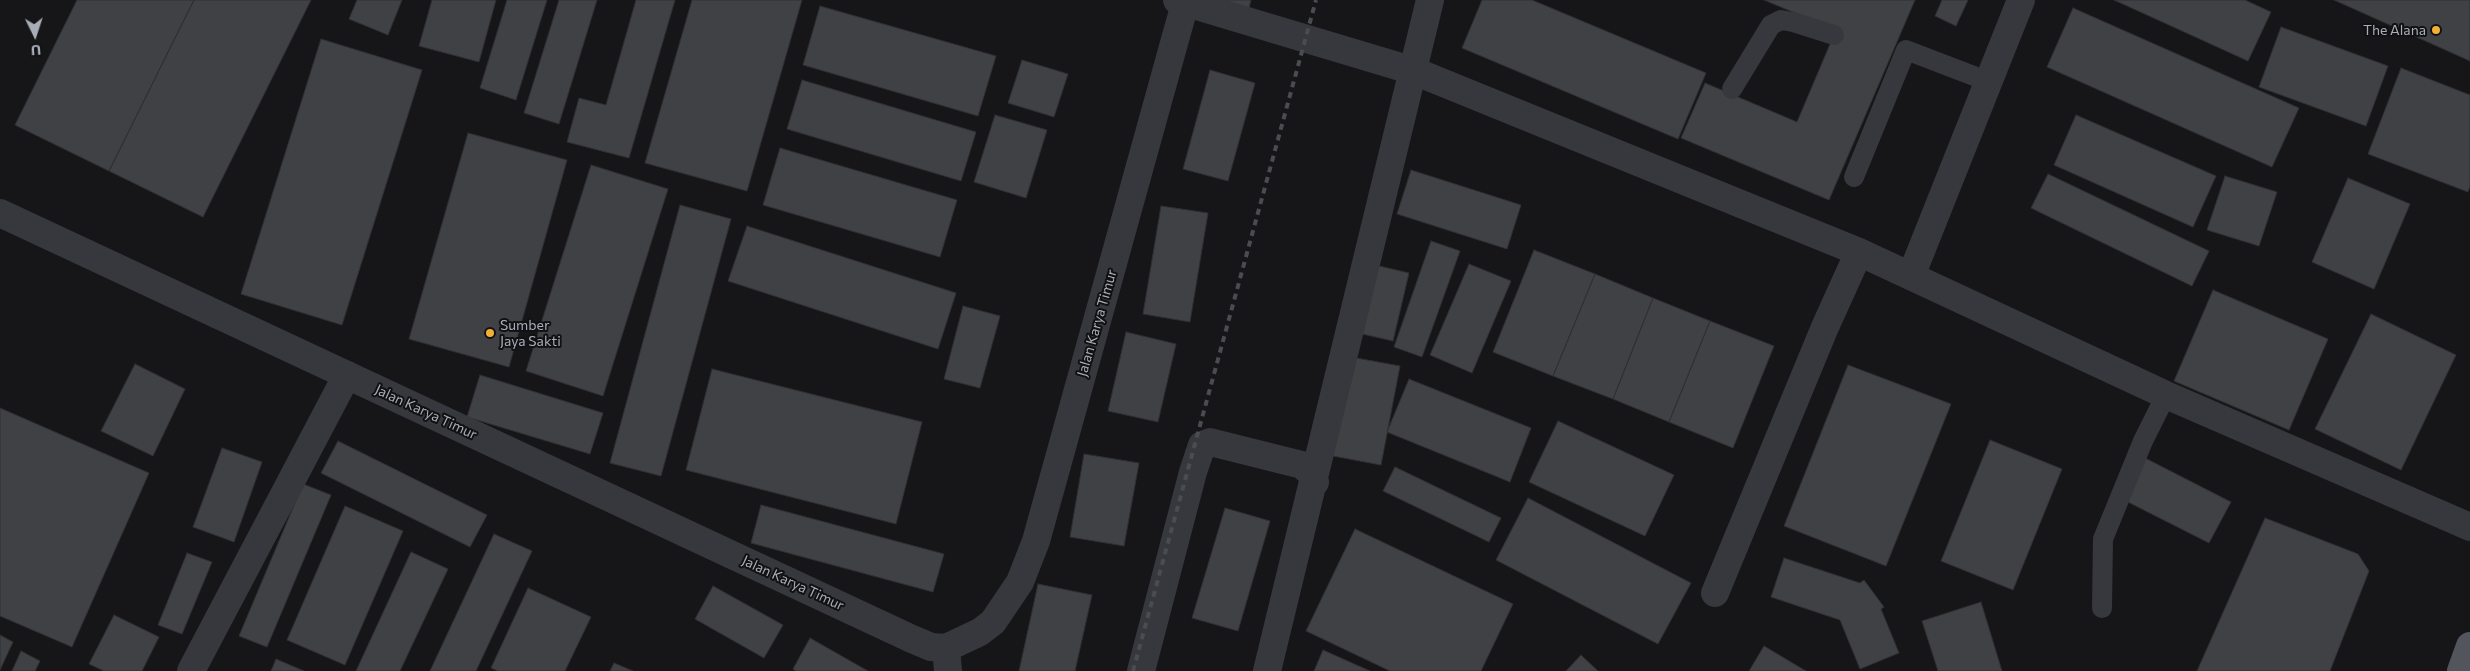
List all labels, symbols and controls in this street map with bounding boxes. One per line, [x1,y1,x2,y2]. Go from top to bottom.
north arrow [10,10,60,60]
place label: The Alana [2363,22,2426,38]
marker: The Alana [2430,24,2442,36]
text: U [30,42,42,59]
street label: Jalan Karya Timur [1074,268,1120,378]
place label: Sumber Jaya Sakti [500,317,561,350]
marker: Sumber Jaya Sakti [484,327,496,339]
street label: Jalan Karya Timur [372,381,480,443]
street label: Jalan Karya Timur [739,552,847,614]

